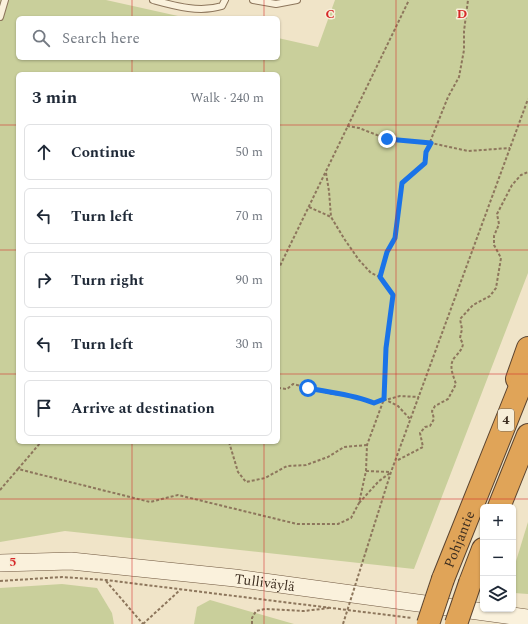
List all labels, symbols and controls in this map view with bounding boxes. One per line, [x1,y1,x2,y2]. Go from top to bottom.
text: C [325,4,335,24]
text: D [457,4,467,24]
search box [16,16,280,60]
icon: search [30,27,52,49]
text: Search here [62,27,140,50]
text: 3 min [32,85,77,111]
text: Walk · 240 m [190,88,264,108]
route end [378,130,396,148]
icon: ahead [33,141,55,163]
text: Continue [71,141,136,164]
text: 50 m [236,142,263,162]
icon: left [33,205,55,227]
text: Turn left [71,205,133,228]
text: 70 m [236,206,263,226]
icon: right [33,269,55,291]
text: Turn right [71,269,144,292]
text: 90 m [236,270,263,290]
icon: left [33,333,55,355]
text: Turn left [71,333,133,356]
text: 30 m [236,334,263,354]
route start [299,379,317,397]
icon: arrive [33,397,55,419]
text: Arrive at destination [71,397,215,420]
road number: 4 [498,409,514,431]
map controls [480,504,516,612]
button: + [480,504,516,540]
street label: Pohjantie [438,507,480,571]
button: − [480,540,516,576]
text: 5 [9,552,17,572]
street label: Tulliväylä [233,568,297,597]
button: layers [480,576,516,612]

